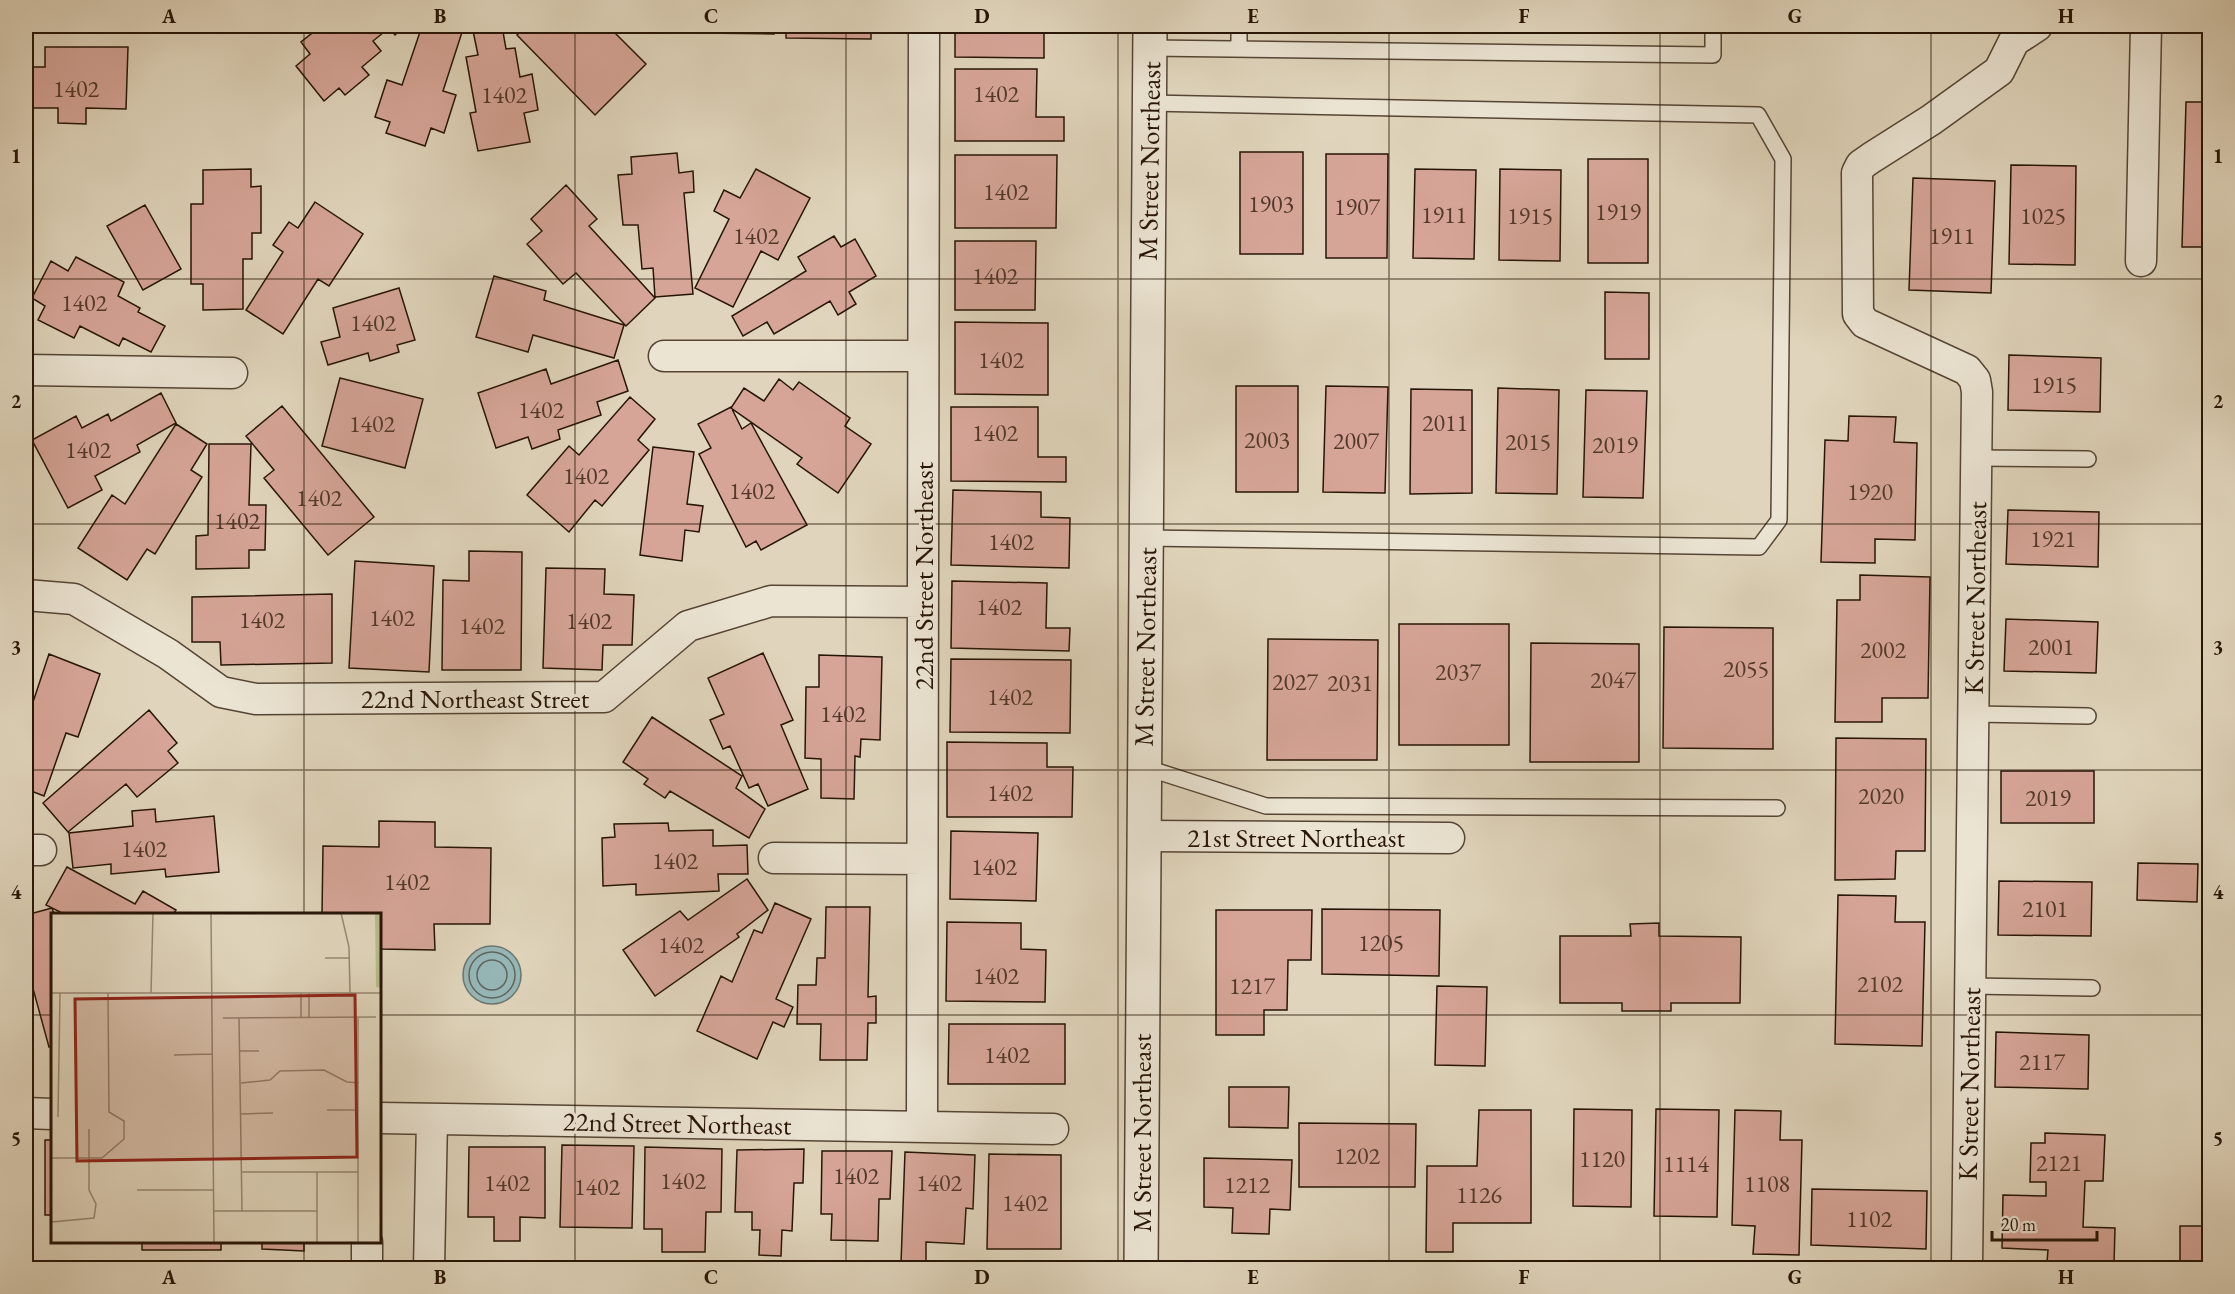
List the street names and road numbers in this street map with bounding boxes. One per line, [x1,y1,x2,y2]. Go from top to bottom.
street label: M Street Northeast [1130,61,1168,261]
street label: 22nd Street Northeast [906,461,941,690]
street label: K Street Northeast [1956,501,1994,695]
street label: M Street Northeast [1126,547,1164,747]
street label: 22nd Northeast Street [361,681,590,716]
street label: 21st Street Northeast [1187,820,1405,855]
street label: K Street Northeast [1950,987,1988,1181]
street label: M Street Northeast [1124,1033,1159,1233]
street label: 22nd Street Northeast [562,1104,792,1143]

